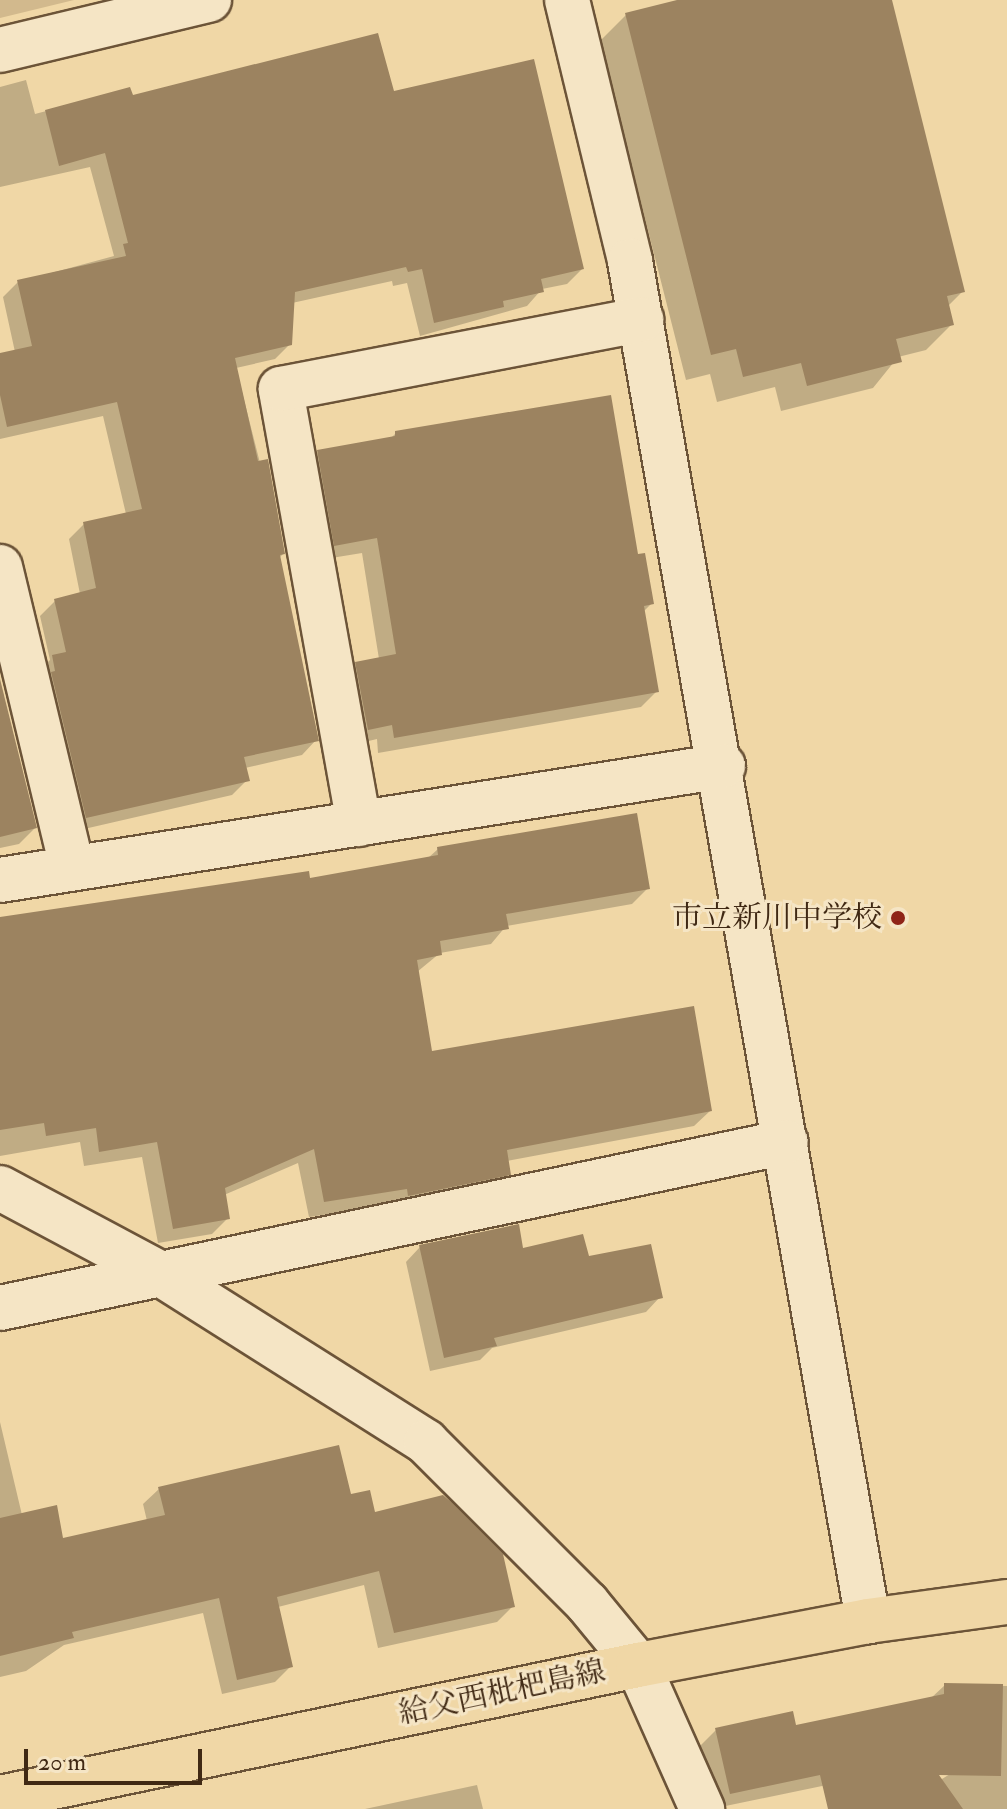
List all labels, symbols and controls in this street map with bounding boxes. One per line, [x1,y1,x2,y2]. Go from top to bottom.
place label: 市立新川中学校 [672,900,882,936]
marker: 市立新川中学校 [889,909,907,927]
street label: 給父西枇杷島線 [396,1654,608,1732]
scale bar [28,1733,206,1783]
text: 20 m [38,1747,86,1778]

